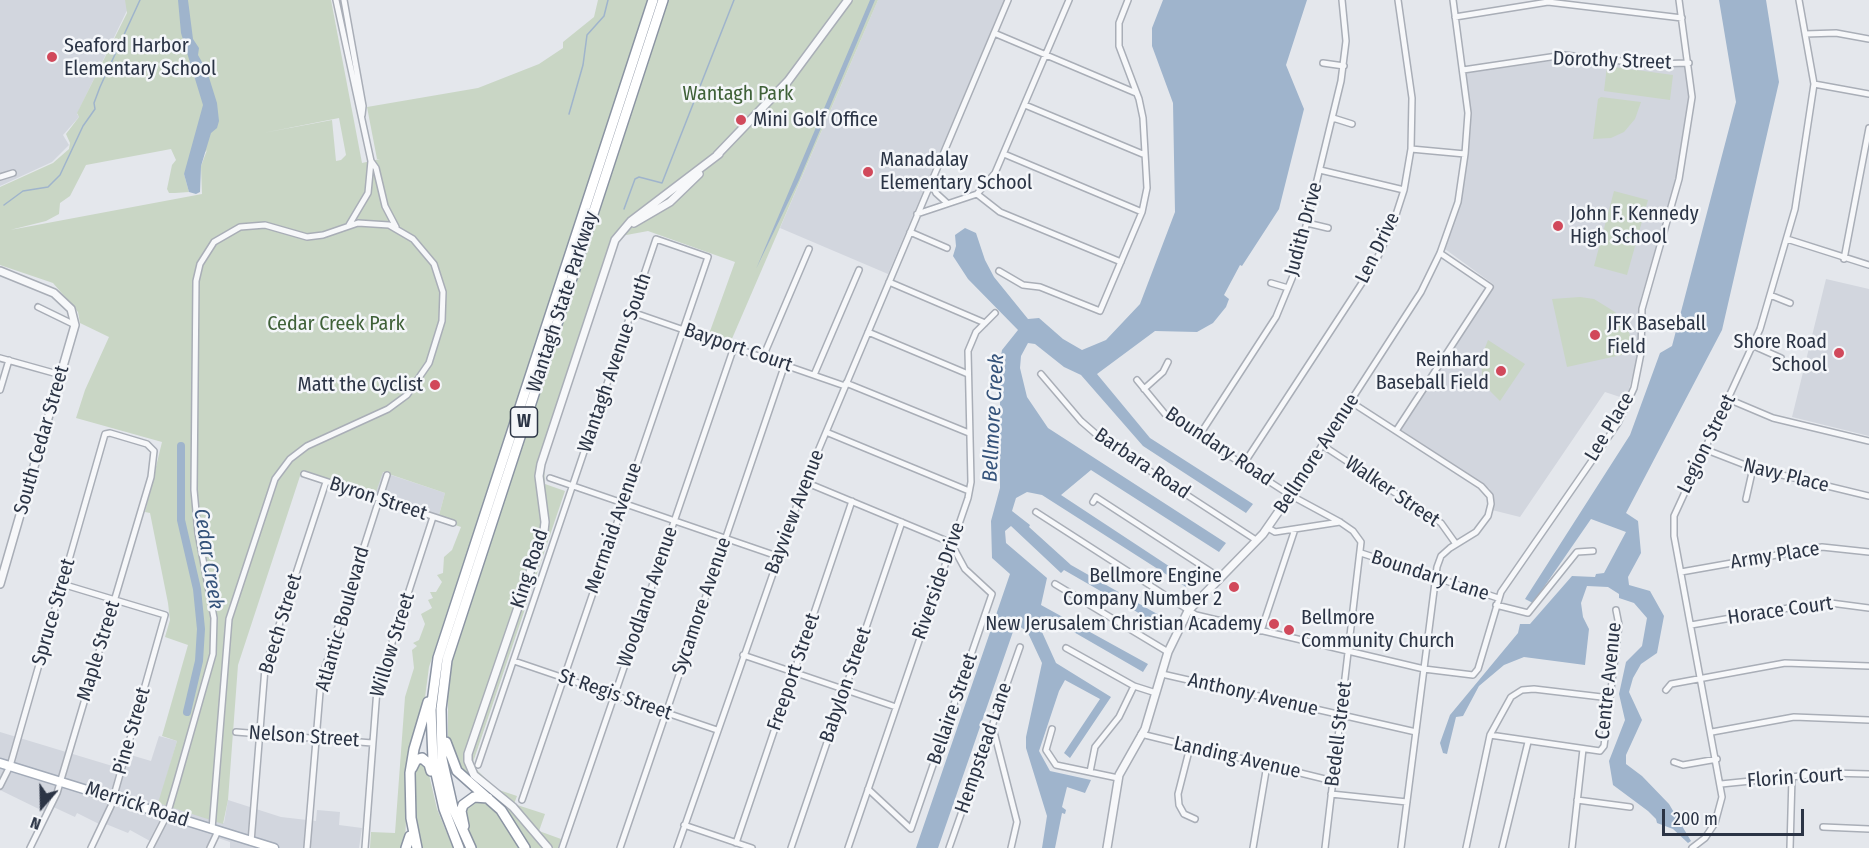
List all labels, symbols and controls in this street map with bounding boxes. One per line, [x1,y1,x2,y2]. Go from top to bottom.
place label: Seaford Harbor Elementary School [64,34,216,81]
street label: Dorothy Street [1552,47,1672,75]
marker: Seaford Harbor Elementary School [45,50,59,64]
park label: Wantagh Park [683,82,793,106]
place label: Mini Golf Office [753,108,878,132]
marker: Mini Golf Office [734,113,748,127]
place label: Manadalay Elementary School [880,148,1032,195]
marker: Manadalay Elementary School [861,165,875,179]
street label: Judith Drive [1280,180,1328,278]
place label: John F. Kennedy High School [1570,202,1699,249]
street label: Wantagh State Parkway [522,208,604,396]
street label: Len Drive [1351,209,1405,287]
marker: John F. Kennedy High School [1551,219,1565,233]
street label: Wantagh Avenue South [573,270,657,456]
park label: Cedar Creek Park [267,312,405,336]
place label: JFK Baseball Field [1607,312,1706,359]
street label: Bayport Court [681,318,795,378]
marker: JFK Baseball Field [1588,328,1602,342]
place label: Shore Road School [1734,330,1827,377]
marker: Shore Road School [1832,346,1846,360]
place label: Reinhard Baseball Field [1376,348,1489,395]
water label: Bellmore Creek [978,353,1010,483]
street label: South Cedar Street [9,363,75,517]
marker: Reinhard Baseball Field [1494,364,1508,378]
place label: Matt the Cyclist [298,373,423,397]
marker: Matt the Cyclist [428,378,442,392]
street label: Lee Place [1580,388,1640,466]
street label: Bellmore Avenue [1269,389,1365,519]
street label: Legion Street [1673,390,1741,498]
street label: Boundary Road [1160,402,1278,492]
road number: W [510,407,538,437]
street label: Barbara Road [1090,423,1194,505]
street label: Bayview Avenue [760,447,830,577]
street label: Walker Street [1340,452,1444,532]
street label: Navy Place [1741,454,1831,498]
street label: Mermaid Avenue [580,459,648,597]
street label: Byron Street [326,472,430,526]
water label: Cedar Creek [188,507,228,611]
street label: Riverside Drive [908,519,970,643]
street label: Woodland Avenue [613,523,683,671]
street label: King Road [506,526,554,612]
street label: Sycamore Avenue [667,534,737,678]
street label: Army Place [1729,537,1821,575]
street label: Atlantic Boulevard [311,544,375,694]
street label: Boundary Lane [1368,546,1492,606]
street label: Spruce Street [27,556,81,668]
place label: Bellmore Engine Company Number 2 [1063,564,1222,611]
street label: Beech Street [254,571,308,677]
marker: Bellmore Engine Company Number 2 [1227,580,1241,594]
street label: Willow Street [366,590,420,700]
street label: Horace Court [1726,592,1834,630]
street label: Maple Street [72,598,126,704]
place label: Bellmore Community Church [1301,606,1455,653]
street label: Freeport Street [763,610,825,734]
place label: New Jerusalem Christian Academy [985,612,1262,636]
marker: New Jerusalem Christian Academy [1267,617,1281,631]
street label: Centre Avenue [1591,621,1627,741]
marker: Bellmore Community Church [1282,623,1296,637]
street label: Babylon Street [815,624,877,746]
street label: Bellaire Street [923,650,983,768]
street label: St Regis Street [555,664,675,726]
street label: Anthony Avenue [1186,668,1320,722]
street label: Hempstead Lane [950,679,1018,817]
street label: Bedell Street [1321,680,1357,788]
street label: Pine Street [108,685,156,777]
street label: Nelson Street [248,721,360,753]
street label: Landing Avenue [1171,732,1303,784]
street label: Florin Court [1746,763,1844,793]
north arrow [12,776,72,836]
street label: Merrick Road [82,777,192,833]
scale bar [1665,797,1808,835]
text: 200 m [1673,808,1718,830]
text: N [28,813,43,834]

